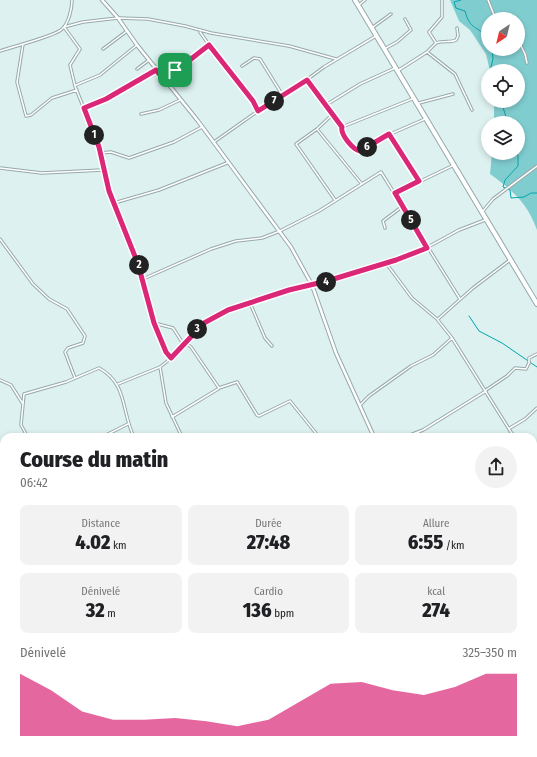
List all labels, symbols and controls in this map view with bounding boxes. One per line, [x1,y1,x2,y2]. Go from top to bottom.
north arrow [481,12,525,56]
map controls [481,12,525,160]
pin [158,53,192,87]
icon: arrive [164,59,186,81]
button: locate [481,64,525,108]
pin: 7 [264,91,284,111]
text: 7 [272,94,276,107]
button: layers [481,116,525,160]
pin: 1 [84,125,104,145]
text: 1 [92,128,96,141]
pin: 6 [357,137,377,157]
text: 6 [364,140,370,153]
pin: 5 [401,210,421,230]
text: 5 [408,213,414,226]
pin: 2 [129,255,149,275]
text: 2 [136,258,142,271]
pin: 4 [316,272,336,292]
text: 4 [323,275,329,288]
pin: 3 [187,319,207,339]
text: 3 [194,322,200,335]
text: Course du matin [20,446,168,473]
button: share [475,446,517,488]
text: 06:42 [20,475,48,490]
text: Distance [82,517,120,530]
text: Durée [255,517,282,530]
text: Allure [423,517,449,530]
text: 4.02 [75,530,110,554]
text: 27:48 [247,530,290,554]
text: 6:55 [408,530,443,554]
text: km [110,539,126,552]
text: /km [443,539,465,552]
text: Dénivelé [81,585,120,598]
text: Cardio [254,585,283,598]
text: kcal [427,585,445,598]
text: 32 [86,598,105,622]
text: 136 [243,598,272,622]
text: 274 [422,598,450,622]
text: m [105,607,116,620]
text: bpm [272,607,294,620]
text: Dénivelé [20,645,66,660]
text: 325–350 m [463,645,517,660]

